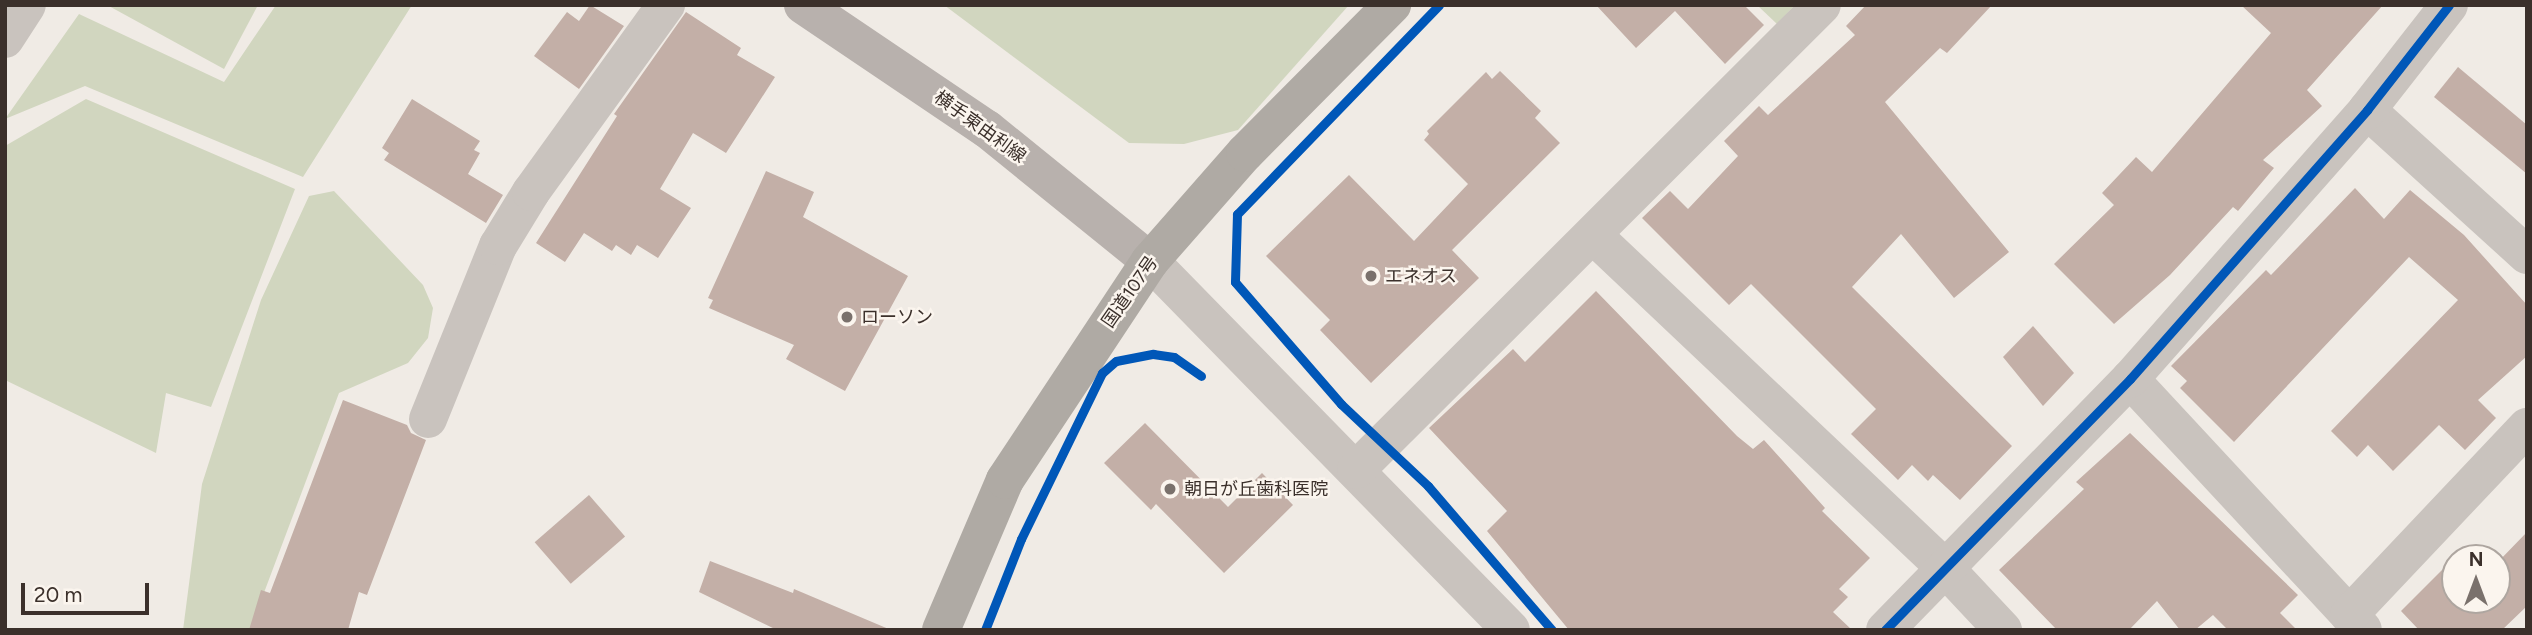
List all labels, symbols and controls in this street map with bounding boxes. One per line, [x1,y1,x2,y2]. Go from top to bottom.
street label: 横手東由利線 [930,87,1030,167]
street label: 国道107号 [1097,252,1163,332]
place label: エネオス [1385,265,1457,287]
marker: エネオス [1363,268,1379,284]
place label: ローソン [861,306,933,328]
marker: ローソン [839,309,855,325]
place label: 朝日が丘歯科医院 [1184,478,1328,500]
marker: 朝日が丘歯科医院 [1162,481,1178,497]
north arrow [2441,544,2511,614]
text: N [2469,548,2483,571]
scale bar [24,568,152,612]
text: 20 m [34,582,82,607]

